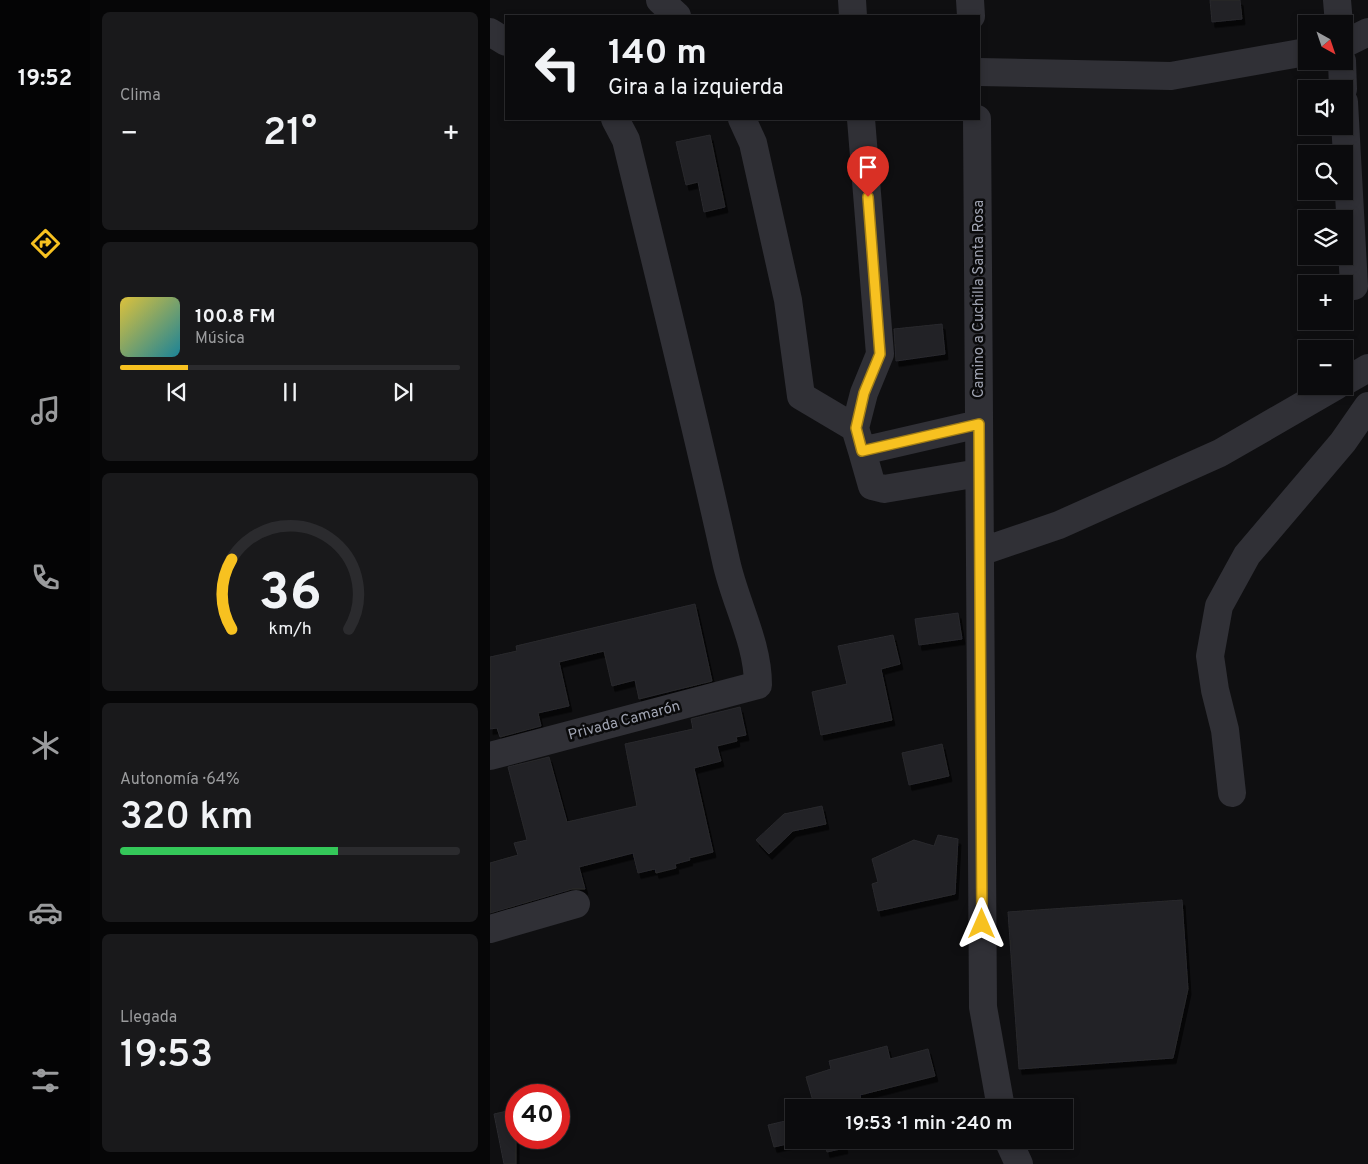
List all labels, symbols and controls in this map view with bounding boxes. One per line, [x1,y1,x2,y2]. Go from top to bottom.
north arrow [1298,15,1352,70]
map controls [1298,15,1353,395]
text: 140 m [608,32,707,76]
icon: left [525,35,590,100]
text: 19:52 [18,66,72,93]
text: Gira a la izquierda [608,75,784,102]
button: sound [1298,80,1353,135]
text: Clima [120,86,161,106]
text: 21° [263,110,317,159]
text: − [120,117,138,153]
text: + [442,117,460,153]
button: search [1298,145,1353,200]
pin [847,146,889,197]
icon: arrive [854,153,882,181]
street label: Camino a Cuchilla Santa Rosa [970,200,989,398]
button: layers [1298,210,1353,265]
icon: directions [28,226,63,261]
button: + [1298,275,1353,330]
text: 100.8 FM [195,305,275,329]
text: Música [195,329,245,349]
button: − [1298,340,1353,395]
icon: previous [163,378,191,406]
icon: pause [276,378,304,406]
icon: next [389,378,417,406]
icon: music [28,393,63,428]
icon: phone [28,560,63,595]
text: 36 [258,562,322,628]
text: km/h [268,618,312,641]
street label: Privada Camarón [566,697,683,746]
icon: climate [28,728,63,763]
text: Autonomía · 64% [120,770,240,790]
text: 320 km [120,794,253,843]
icon: car [28,895,63,930]
position arrow [955,897,1007,949]
text: Llegada [120,1008,177,1028]
text: 19:53 [120,1032,213,1081]
icon: filters [28,1063,63,1098]
speed limit sign: 40 [505,1084,570,1149]
text: 19:53 · 1 min · 240 m [845,1112,1013,1136]

